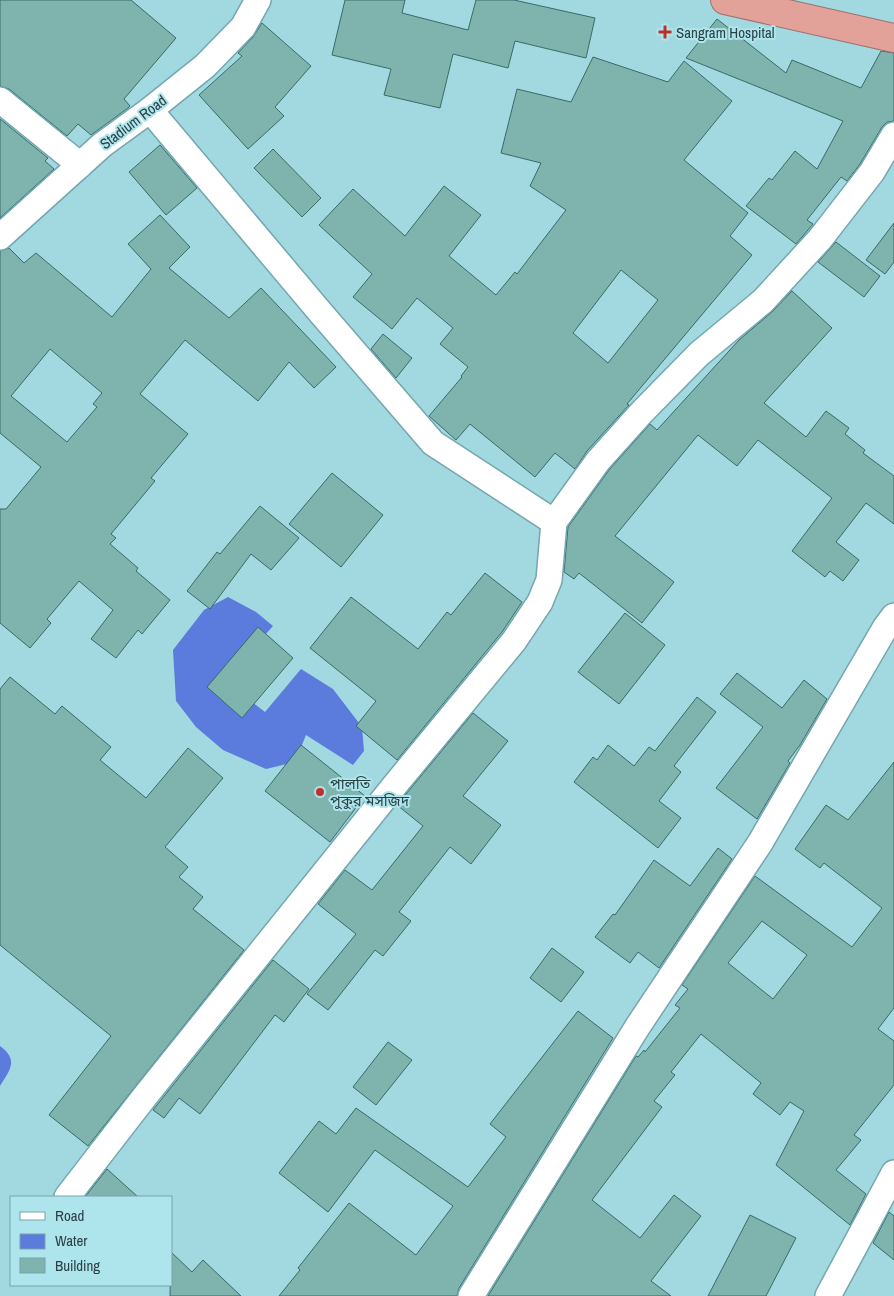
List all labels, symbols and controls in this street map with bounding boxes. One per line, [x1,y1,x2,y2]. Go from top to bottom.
place label: Sangram Hospital [676,22,774,43]
marker: Sangram Hospital [658,25,672,39]
street label: Stadium Road [95,90,171,154]
place label: পালতি পুকুর মসজিদ [330,773,410,811]
marker: পালতি পুকুর মসজিদ [314,786,326,798]
legend [10,1196,172,1286]
text: Road [55,1205,84,1226]
text: Water [55,1230,87,1251]
text: Building [55,1255,100,1276]

